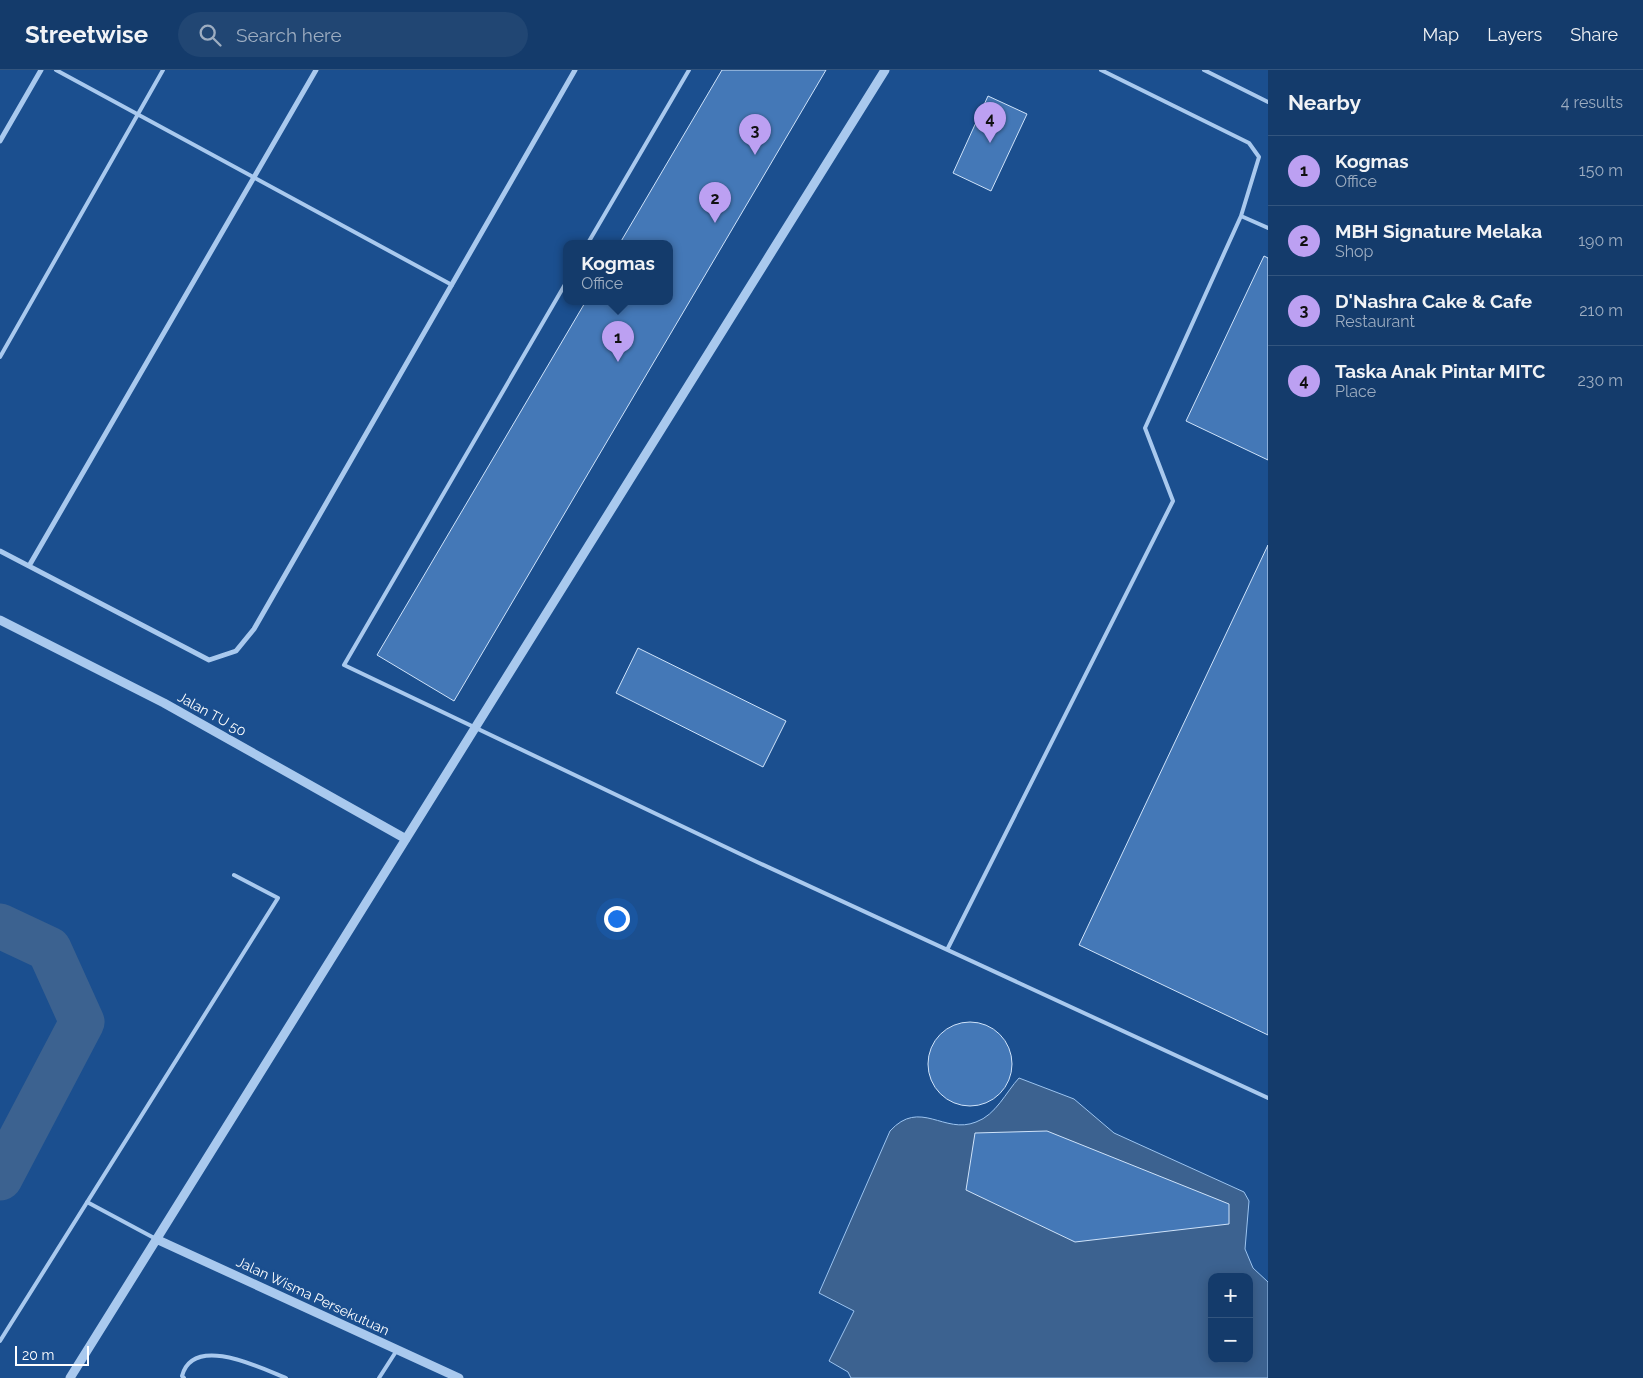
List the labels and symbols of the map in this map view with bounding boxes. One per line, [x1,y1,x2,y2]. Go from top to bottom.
pin: 4 [974,102,1006,143]
pin: 3 [739,114,771,155]
pin: 2 [699,182,731,223]
pin: 1 [602,321,634,362]
street label: Jalan TU 50 [175,689,249,739]
your location [604,906,630,932]
street label: Jalan Wisma Persekutuan [234,1254,392,1338]
scale bar [15,1343,89,1366]

